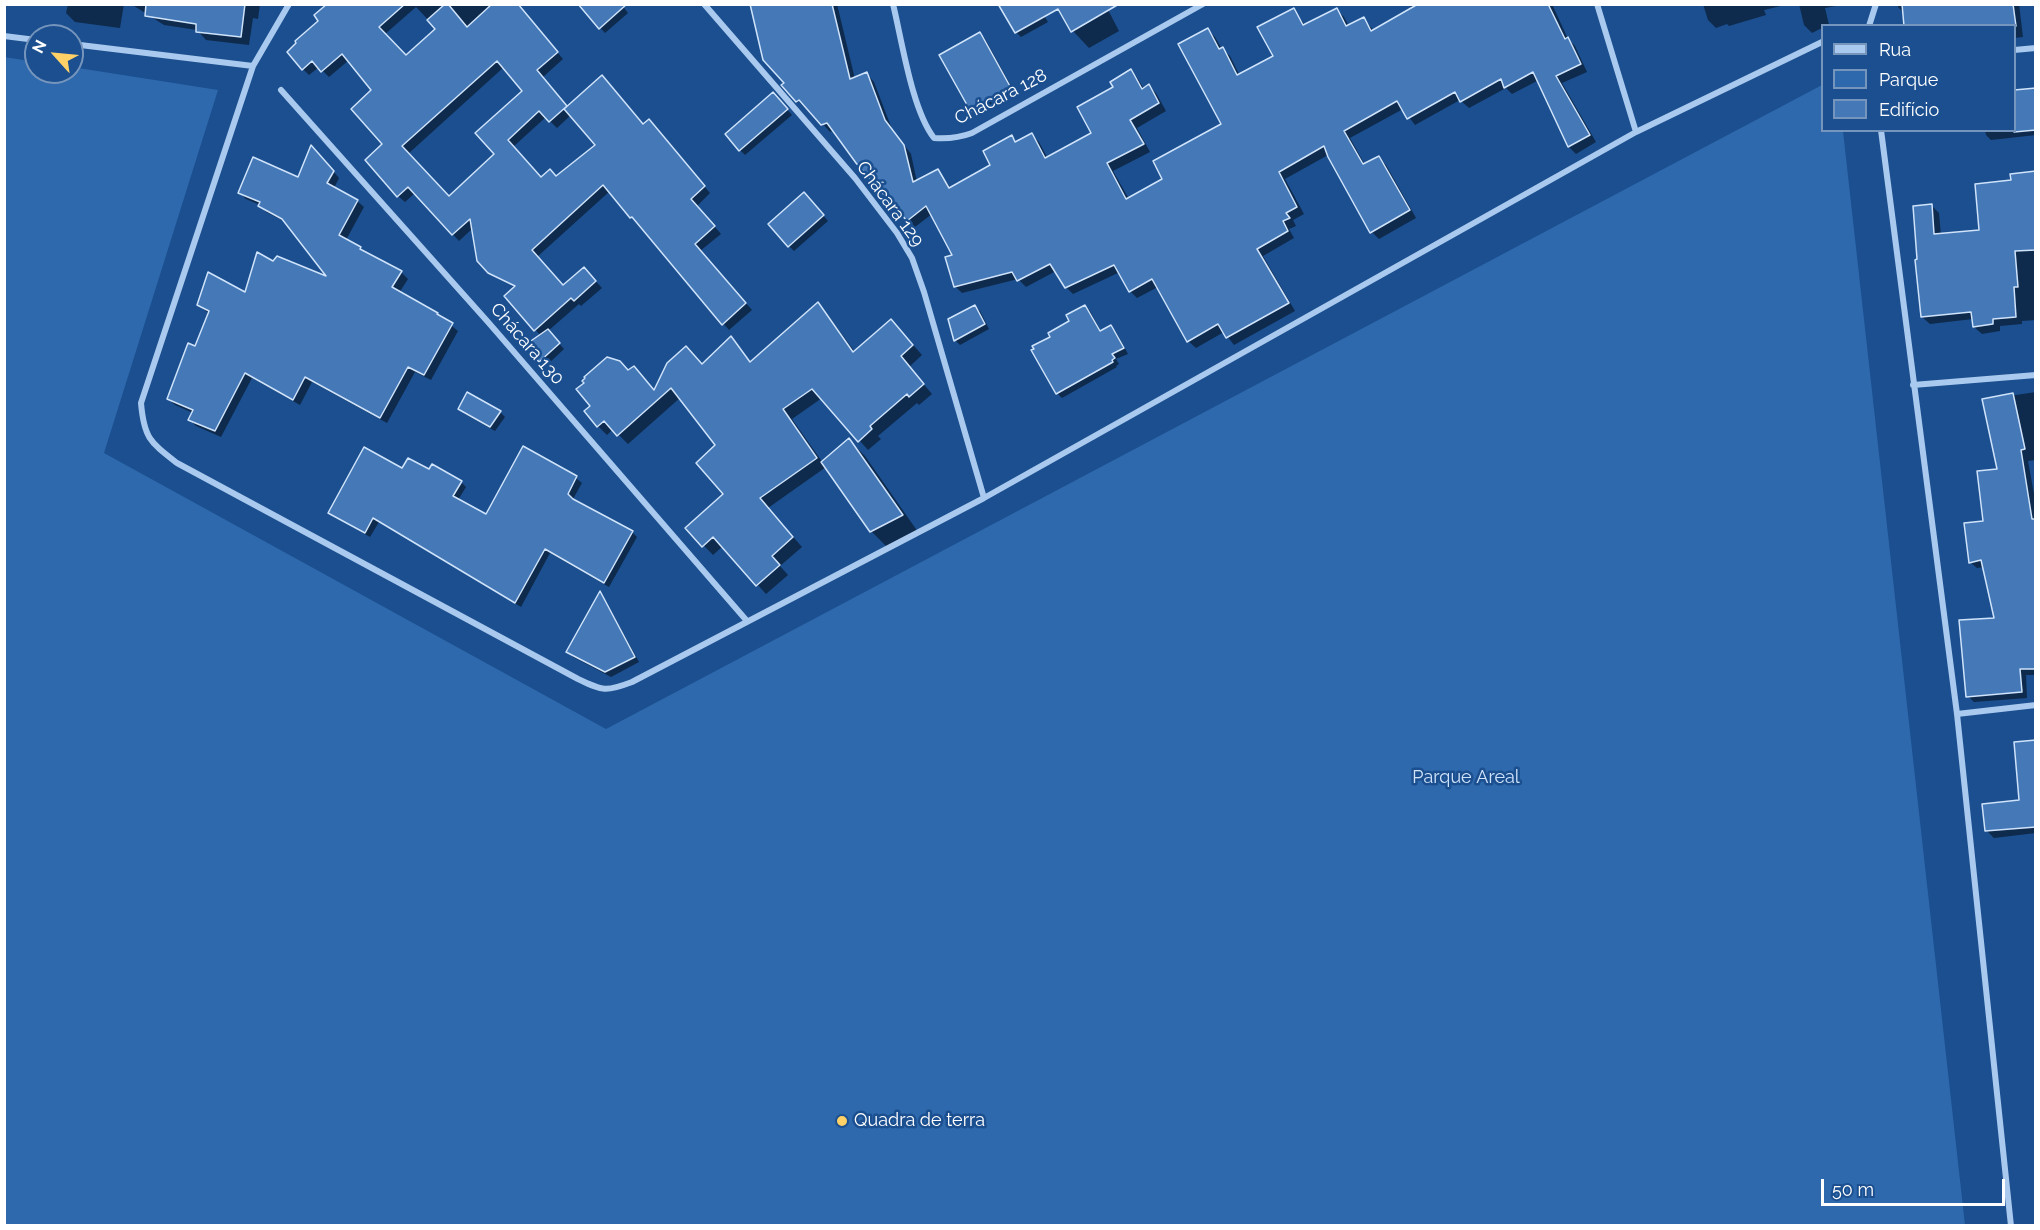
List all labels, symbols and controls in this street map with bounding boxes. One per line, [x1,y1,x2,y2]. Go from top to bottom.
north arrow [24,24,84,84]
legend [1821,24,2016,132]
text: N [28,37,51,56]
text: Rua [1879,39,1911,60]
street label: Chácara 128 [951,65,1051,129]
text: Parque [1879,69,1938,90]
text: Edifício [1879,99,1939,120]
street label: Chácara 129 [852,157,928,251]
street label: Chácara 130 [486,299,568,389]
park label: Parque Areal [1412,767,1520,789]
place label: Quadra de terra [854,1110,985,1132]
marker: Quadra de terra [835,1114,849,1128]
scale bar [1824,1167,2008,1205]
text: 50 m [1832,1179,1874,1200]

